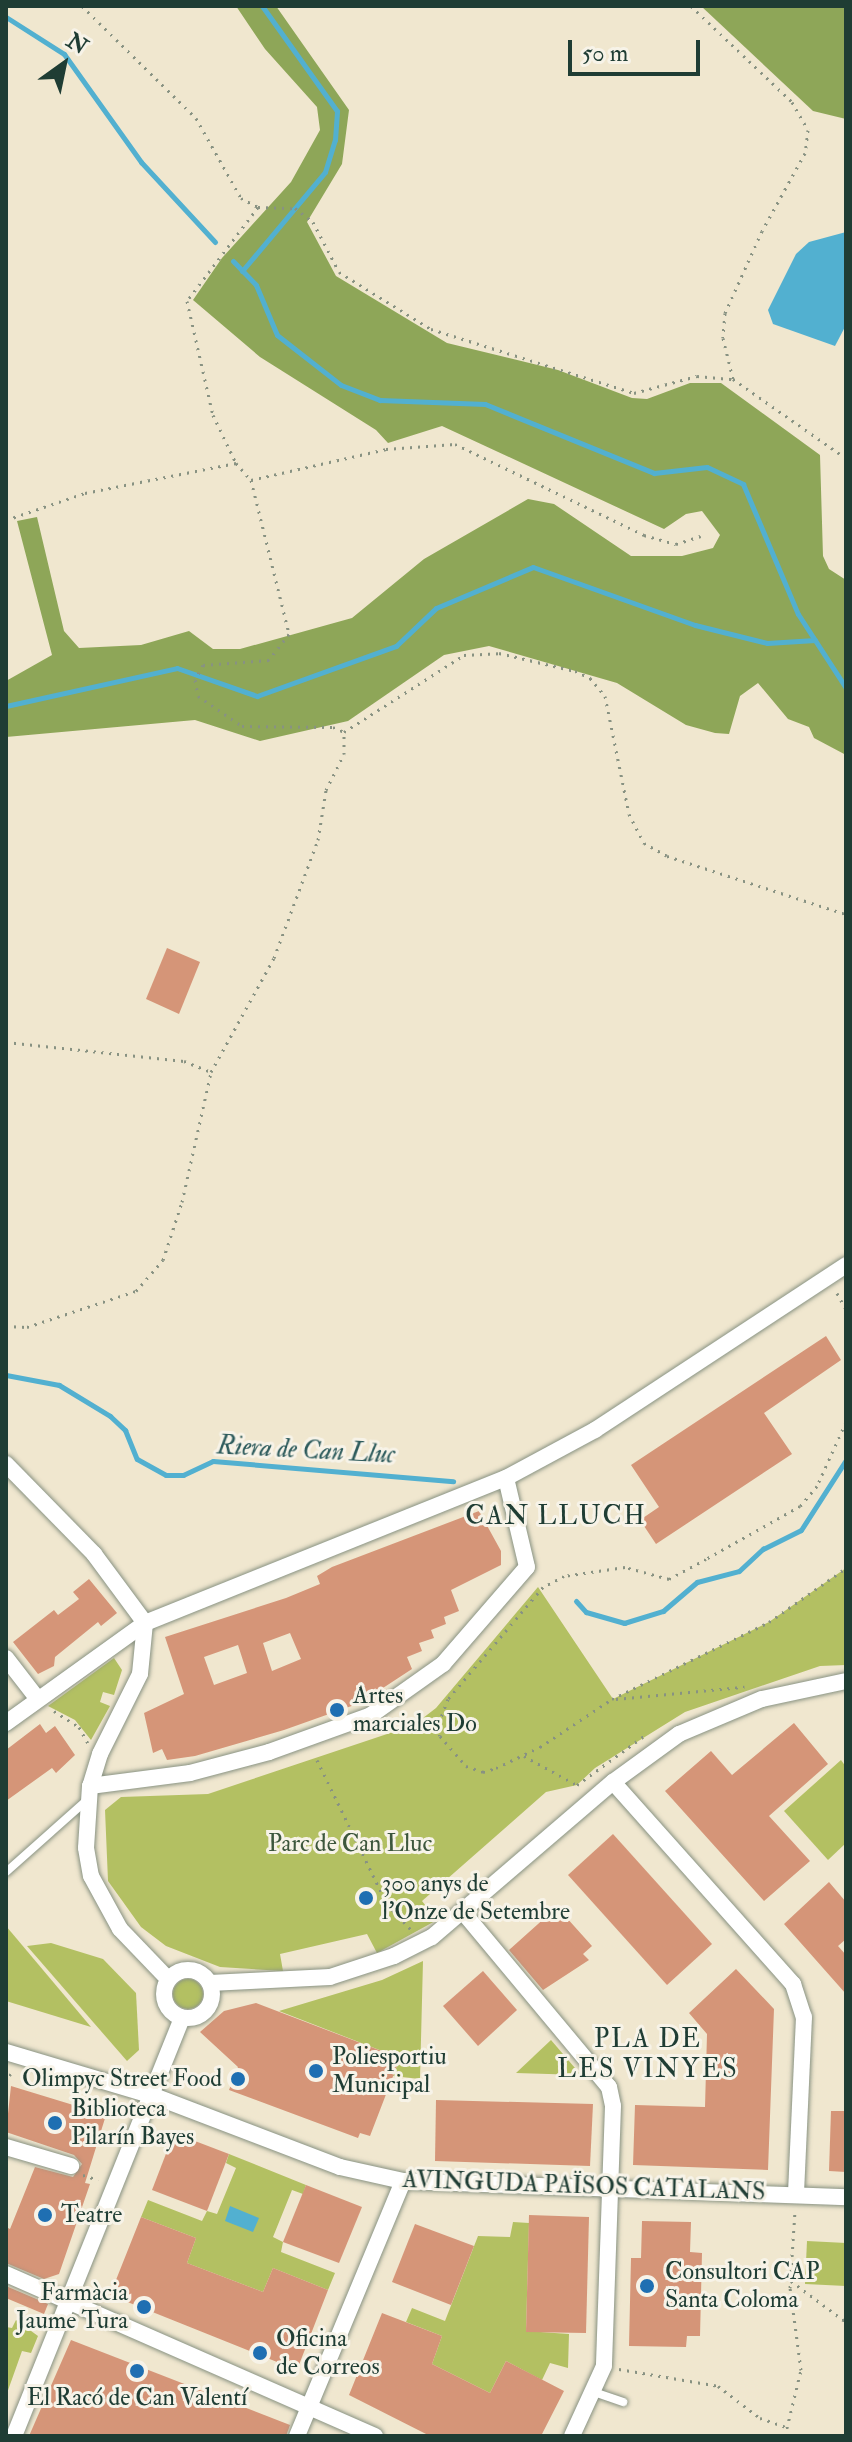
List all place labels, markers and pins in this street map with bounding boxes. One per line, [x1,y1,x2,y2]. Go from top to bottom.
place label: Artes marciales Do [353,1682,477,1738]
marker: Artes marciales Do [328,1701,346,1719]
place label: 300 anys de l'Onze de Setembre [382,1870,570,1926]
marker: 300 anys de l'Onze de Setembre [357,1889,375,1907]
place label: Poliesportiu Municipal [332,2043,447,2099]
marker: Poliesportiu Municipal [307,2062,325,2080]
place label: Olimpyc Street Food [22,2065,222,2093]
marker: Olimpyc Street Food [229,2070,247,2088]
place label: Biblioteca Pilarín Bayes [71,2095,194,2151]
marker: Biblioteca Pilarín Bayes [46,2114,64,2132]
place label: Teatre [61,2201,122,2229]
marker: Teatre [36,2206,54,2224]
place label: Consultori CAP Santa Coloma [665,2258,820,2314]
marker: Consultori CAP Santa Coloma [636,2275,658,2297]
place label: Farmàcia Jaume Tura [16,2279,128,2335]
marker: Farmàcia Jaume Tura [135,2298,153,2316]
place label: Oficina de Correos [276,2325,380,2381]
marker: Oficina de Correos [251,2344,269,2362]
marker: El Racó de Can Valentí [128,2362,146,2380]
place label: El Racó de Can Valentí [27,2384,247,2412]

